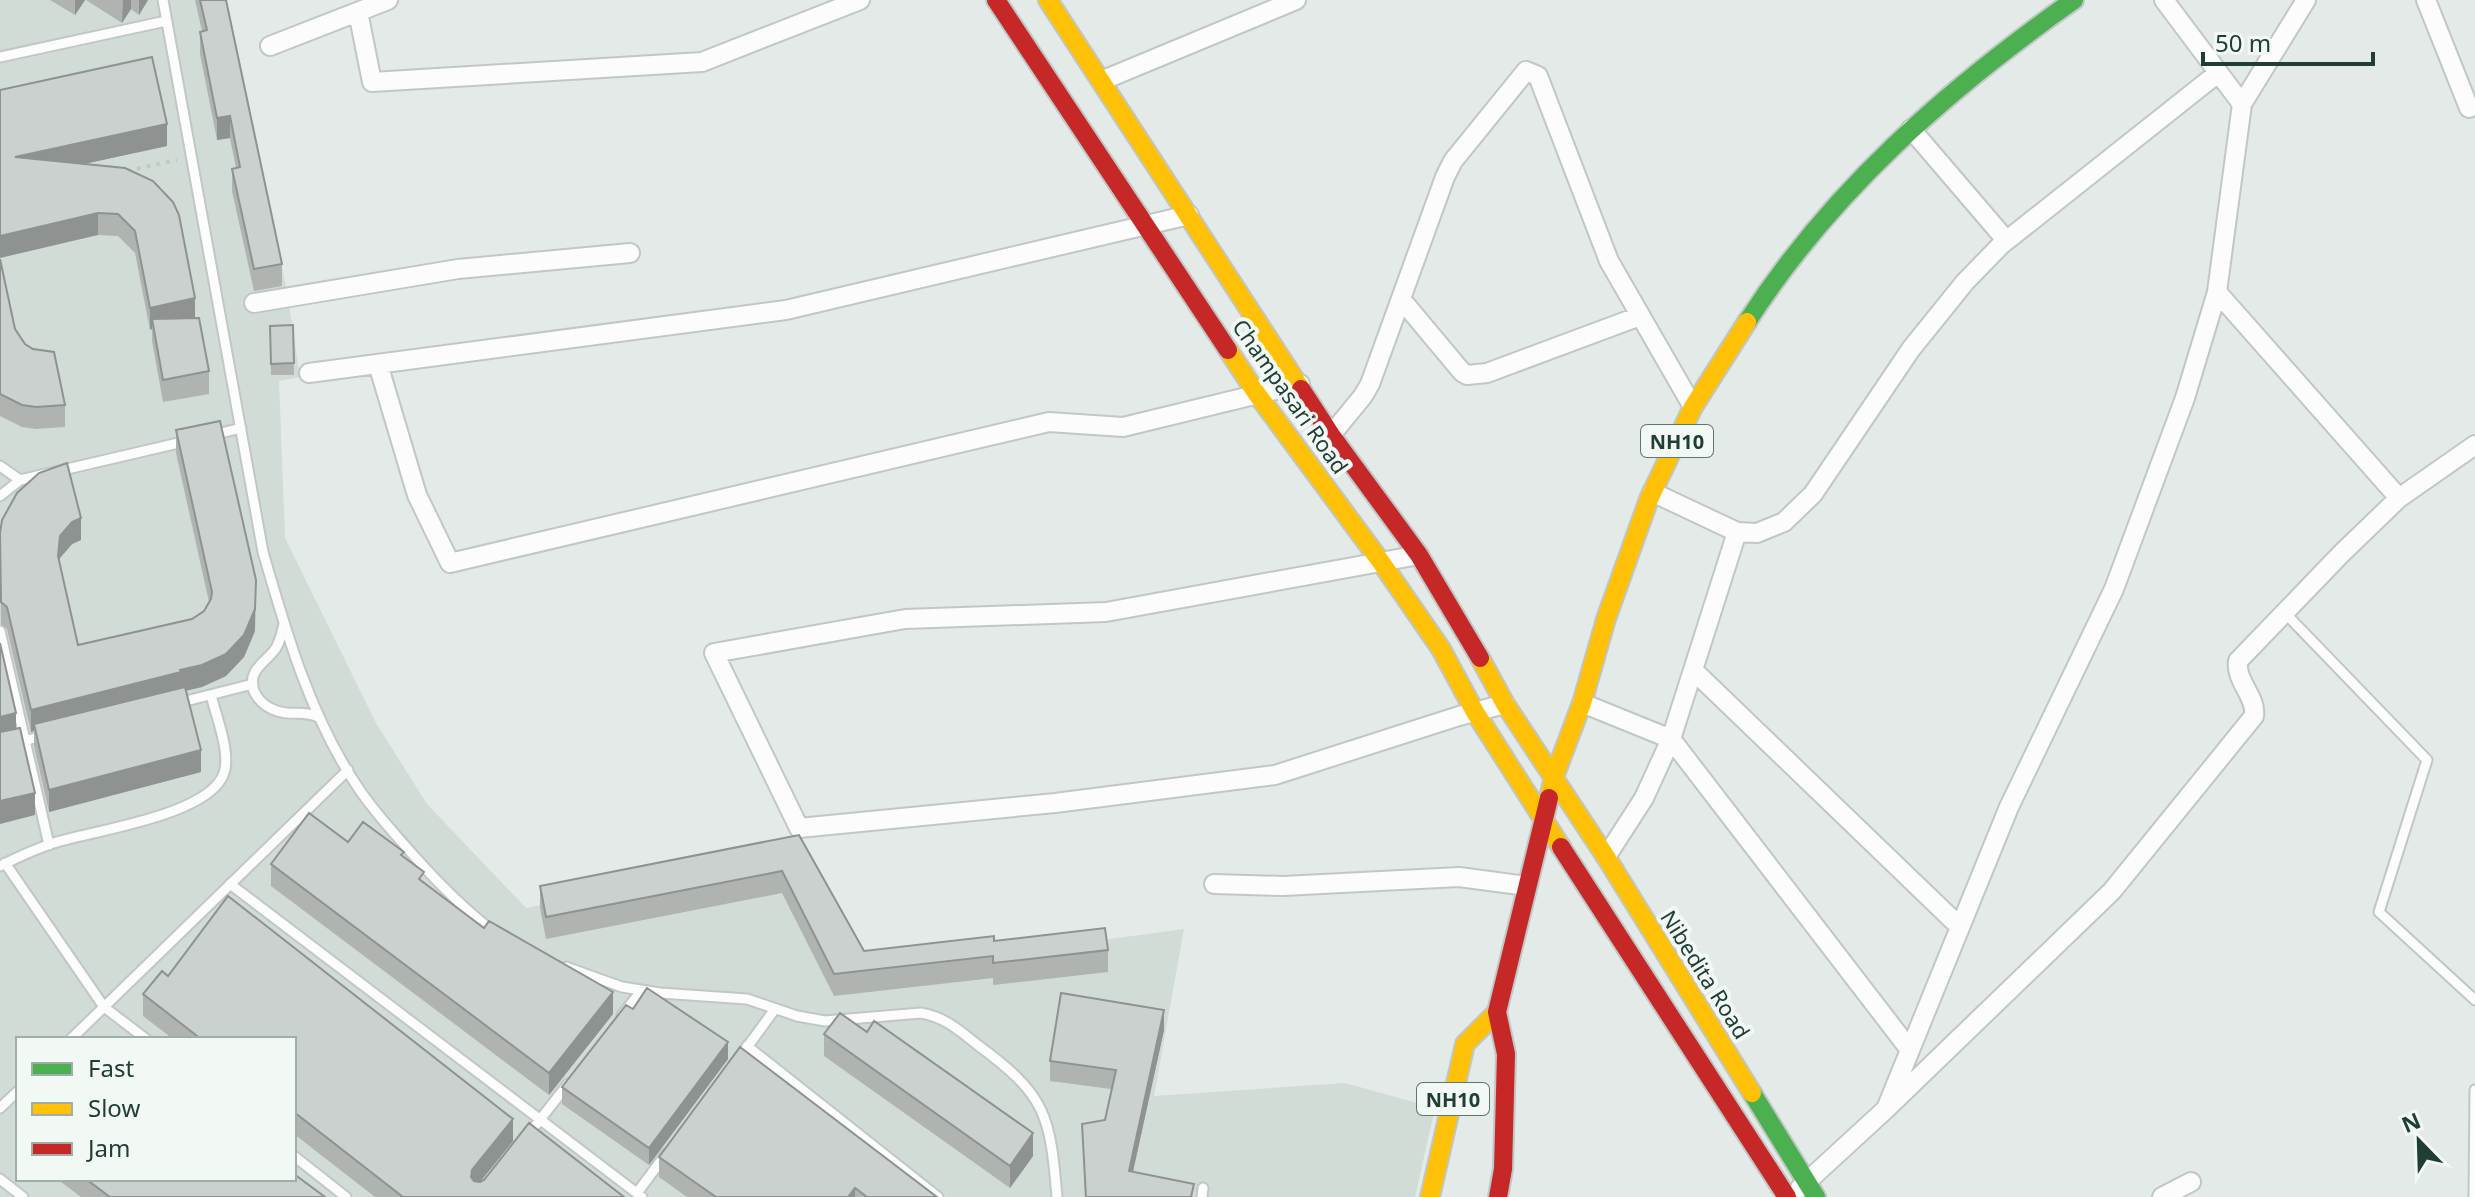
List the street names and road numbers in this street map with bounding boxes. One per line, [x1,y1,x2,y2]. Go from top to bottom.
street label: Champasari Road [1226,313,1356,479]
road number: NH10 [1641,425,1713,457]
street label: Nibedita Road [1654,904,1758,1044]
road number: NH10 [1417,1083,1489,1115]

